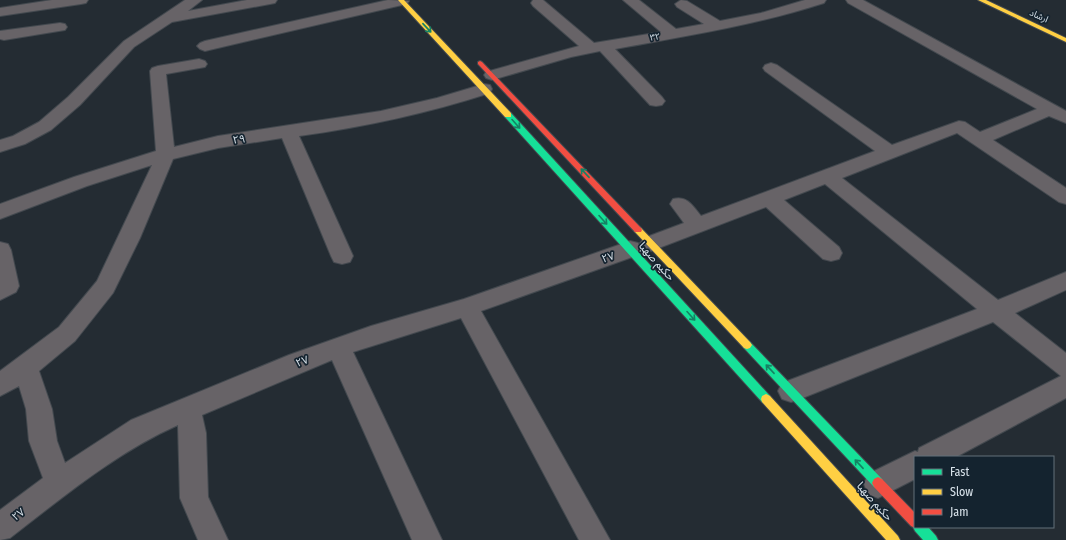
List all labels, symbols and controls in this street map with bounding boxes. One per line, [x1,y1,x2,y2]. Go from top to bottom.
street label: ارشاد [1028,7,1050,25]
one-way arrow [423,23,432,33]
street label: ۳۲ [649,31,661,43]
one-way arrow [511,118,520,129]
street label: ۲۹ [232,132,246,147]
one-way arrow [580,168,589,178]
one-way arrow [599,215,608,225]
street label: حکیم صهبا [634,239,678,285]
street label: ۲۷ [600,249,617,266]
one-way arrow [686,311,695,321]
street label: ۲۷ [294,353,311,370]
one-way arrow [765,364,775,374]
legend [914,456,1054,528]
one-way arrow [855,459,864,469]
text: Fast [950,465,969,479]
street label: حکیم صهبا [852,479,896,525]
text: Slow [950,485,973,499]
street label: ۲۷ [9,505,28,523]
text: Jam [950,505,968,519]

